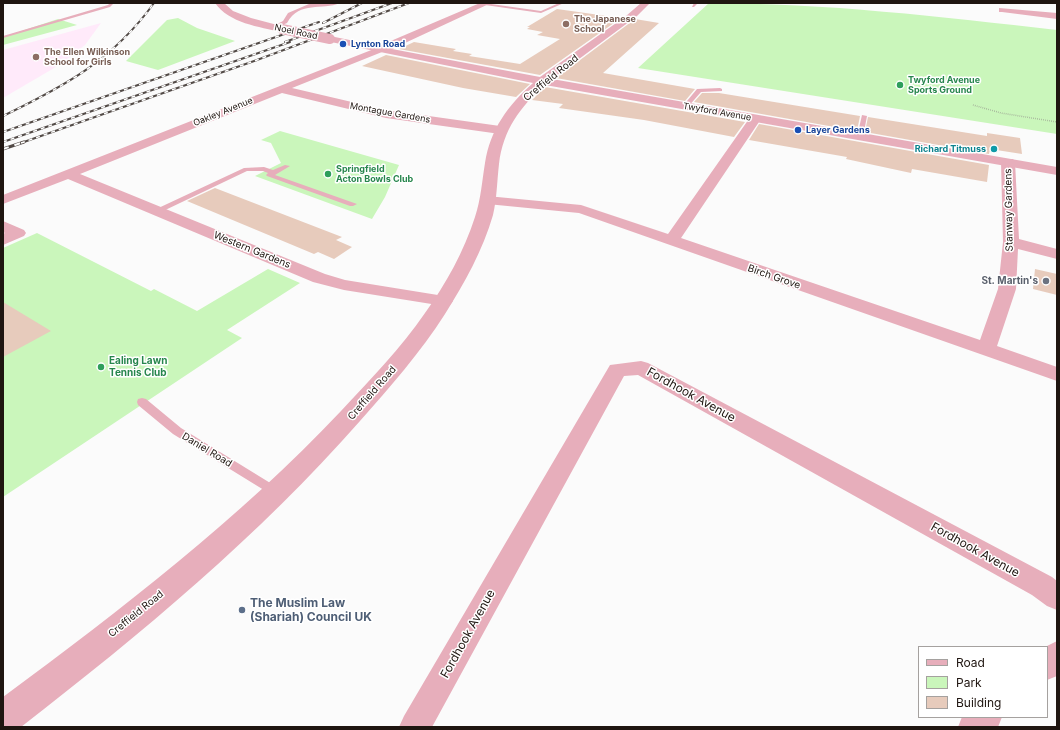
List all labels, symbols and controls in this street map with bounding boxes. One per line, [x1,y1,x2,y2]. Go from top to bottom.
place label: The Japanese School [574,14,636,35]
marker: The Japanese School [561,19,571,29]
street label: Noel Road [273,22,319,42]
marker: Lynton Road [338,39,348,49]
place label: Lynton Road [351,39,405,49]
place label: The Ellen Wilkinson School for Girls [44,47,130,68]
marker: The Ellen Wilkinson School for Girls [31,52,41,62]
street label: Creffield Road [521,52,581,104]
place label: Twyford Avenue Sports Ground [908,75,980,96]
marker: Twyford Avenue Sports Ground [895,80,905,90]
street label: Oakley Avenue [192,95,254,129]
street label: Montague Gardens [349,101,431,125]
street label: Twyford Avenue [682,101,752,123]
marker: Layer Gardens [793,125,803,135]
place label: Layer Gardens [806,125,870,135]
place label: Richard Titmuss [915,144,986,154]
marker: Richard Titmuss [989,144,999,154]
place label: Springfield Acton Bowls Club [336,164,413,185]
street label: Stanway Gardens [1002,168,1016,252]
marker: Springfield Acton Bowls Club [323,169,333,179]
street label: Western Gardens [212,229,292,271]
street label: Birch Grove [746,262,802,292]
place label: St. Martin's [981,275,1038,287]
marker: St. Martin's [1041,276,1051,286]
place label: Ealing Lawn Tennis Club [109,355,167,378]
marker: Ealing Lawn Tennis Club [96,362,106,372]
street label: Creffield Road [345,364,399,422]
street label: Fordhook Avenue [644,365,738,425]
street label: Daniel Road [180,430,234,470]
street label: Fordhook Avenue [928,520,1022,580]
street label: Fordhook Avenue [438,587,498,681]
street label: Creffield Road [106,588,166,640]
place label: The Muslim Law (Shariah) Council UK [250,596,372,624]
marker: The Muslim Law (Shariah) Council UK [237,605,247,615]
legend [918,646,1048,718]
text: Road [956,655,985,670]
text: Park [956,675,982,690]
text: Building [956,695,1001,710]

